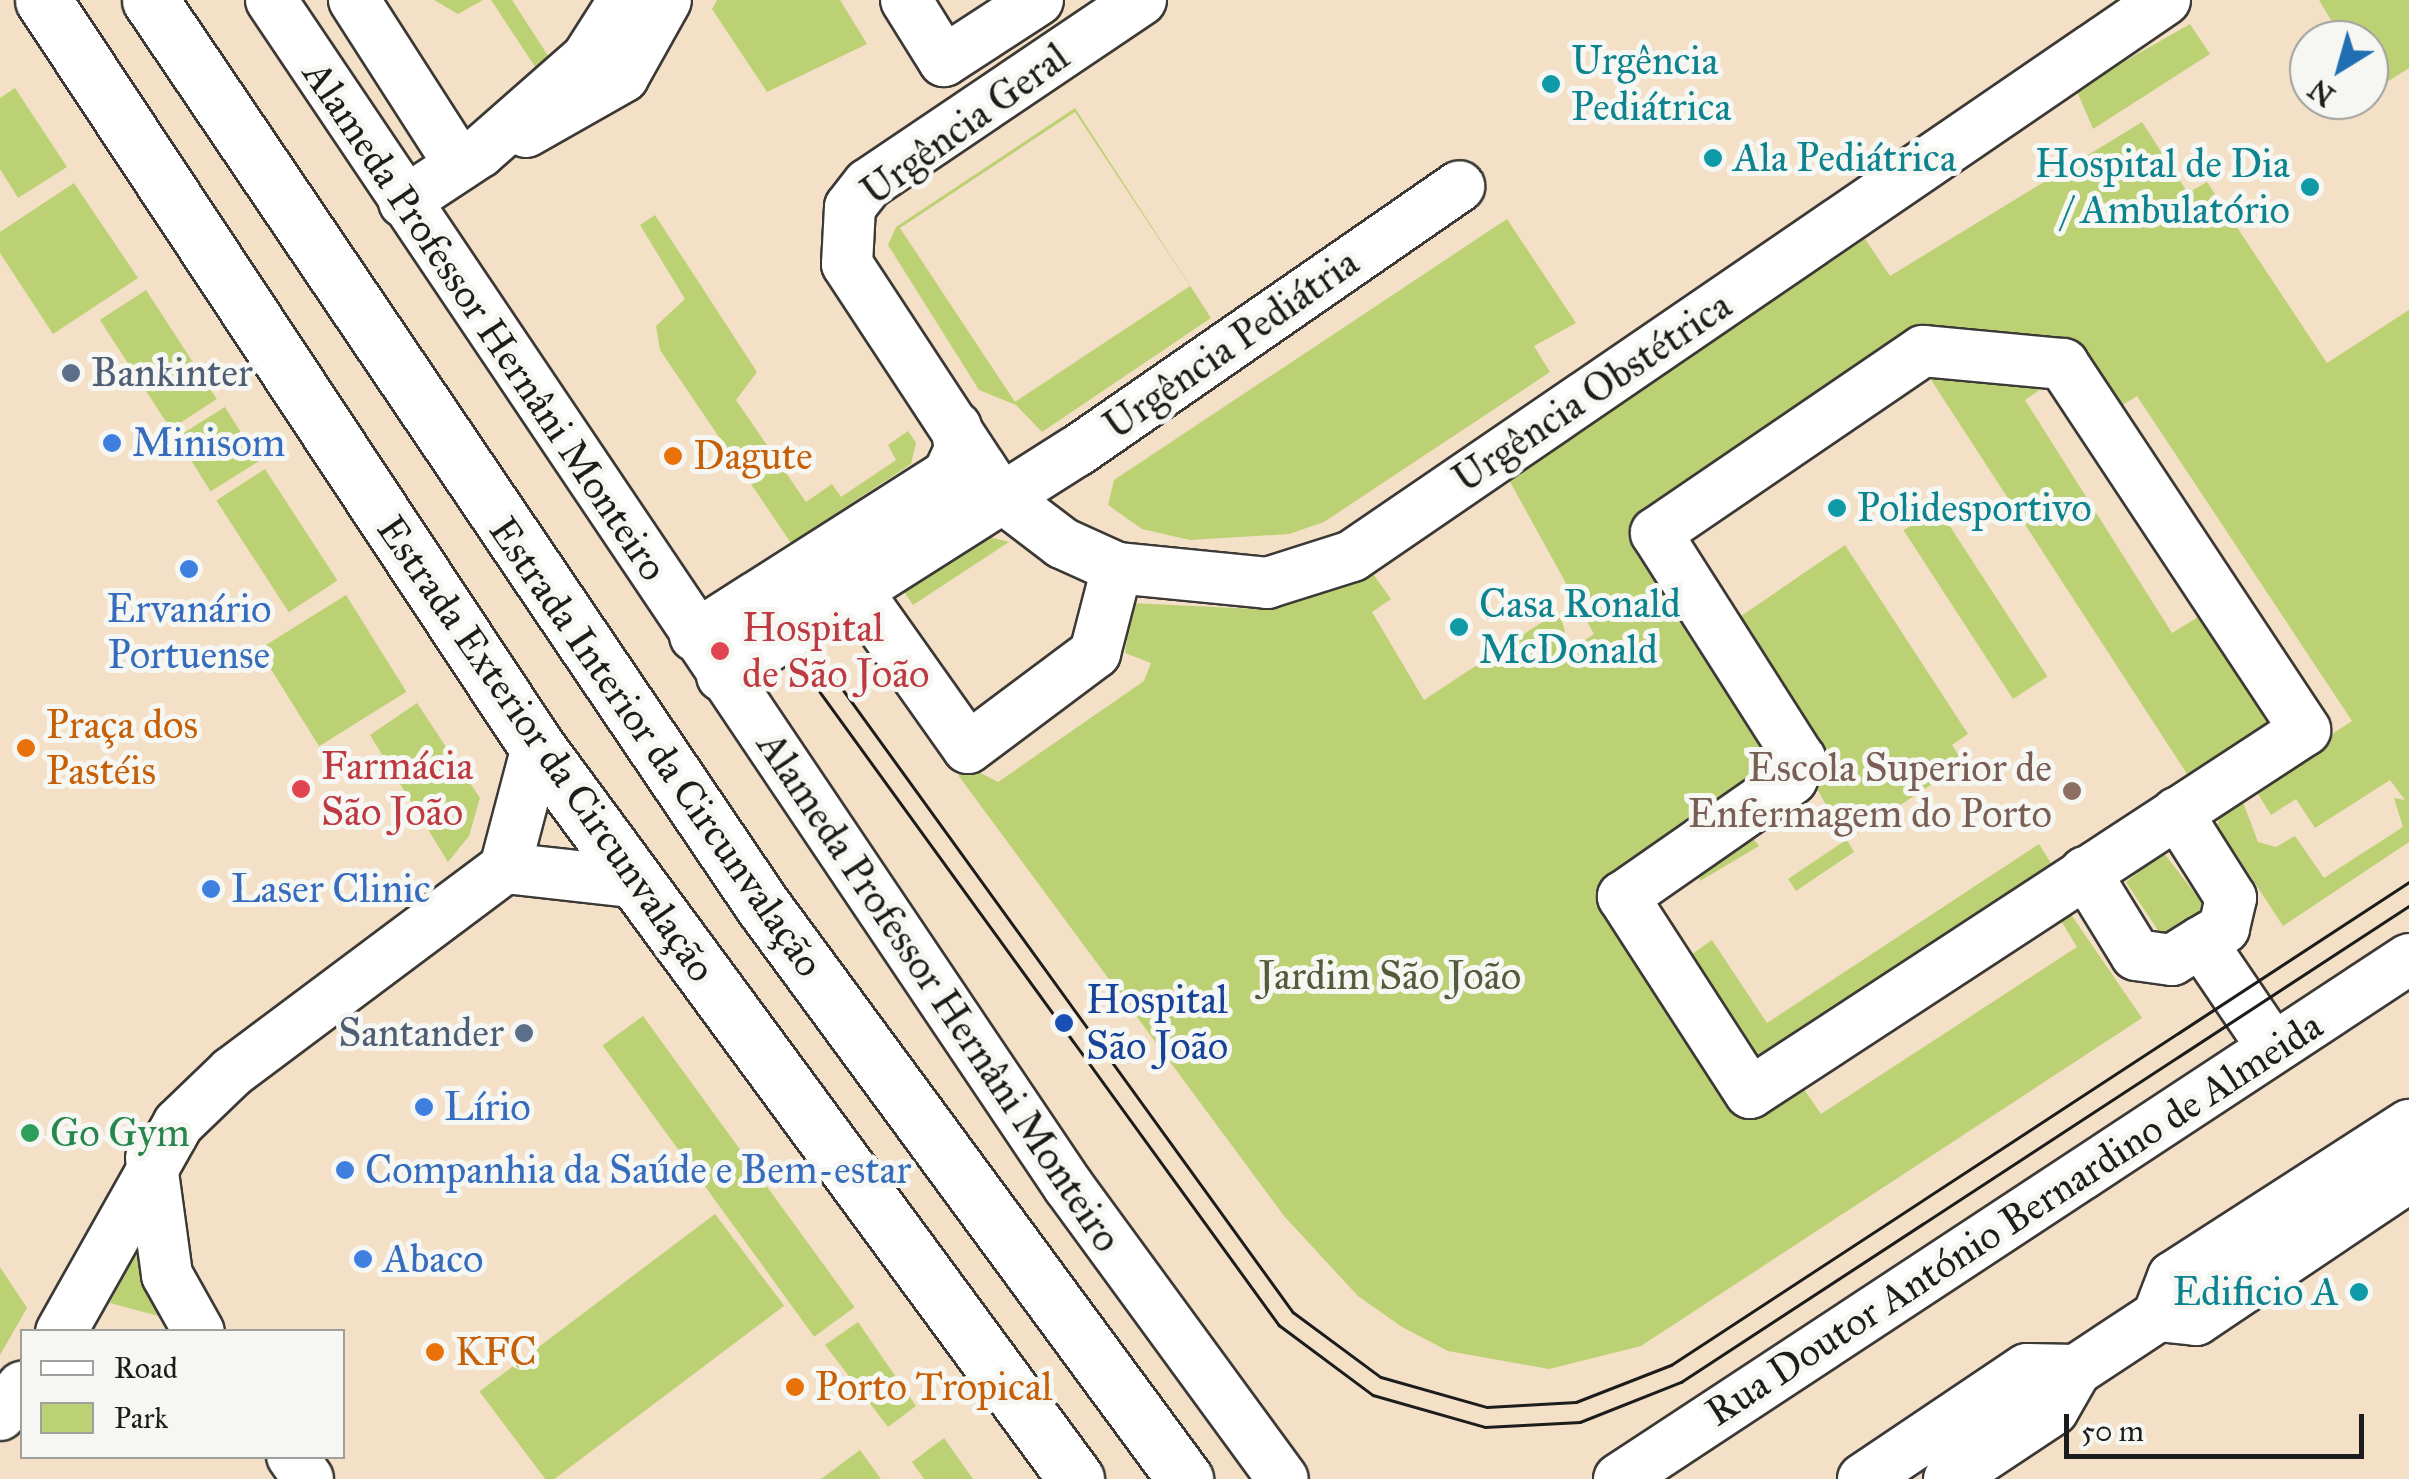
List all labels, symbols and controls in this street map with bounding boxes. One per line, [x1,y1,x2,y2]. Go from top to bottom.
north arrow [2289,20,2389,120]
street label: Urgência Geral [852,33,1078,215]
place label: Urgência Pediátrica [1571,37,1731,131]
street label: Alameda Professor Hernâni Monteiro [293,52,677,590]
text: N [2302,72,2342,114]
marker: Urgência Pediátrica [1540,73,1562,95]
place label: Ala Pediátrica [1733,134,1957,182]
place label: Hospital de Dia / Ambulatório [2035,140,2290,234]
marker: Ala Pediátrica [1702,147,1724,169]
marker: Hospital de Dia / Ambulatório [2299,176,2321,198]
street label: Urgência Pediátria [1095,238,1367,450]
street label: Urgência Obstétrica [1444,281,1740,503]
place label: Bankinter [91,349,253,397]
marker: Bankinter [60,362,82,384]
place label: Minisom [132,419,285,467]
marker: Minisom [101,432,123,454]
place label: Dagute [693,432,813,480]
marker: Dagute [662,445,684,467]
place label: Polidesportivo [1857,484,2092,532]
marker: Polidesportivo [1826,497,1848,519]
street label: Estrada Exterior da Circunvalação [366,507,726,991]
street label: Estrada Interior da Circunvalação [479,508,833,986]
marker: Ervanário Portuense [178,558,200,580]
place label: Casa Ronald McDonald [1479,580,1681,674]
place label: Ervanário Portuense [107,585,271,679]
place label: Hospital de São João [742,604,930,698]
marker: Casa Ronald McDonald [1448,616,1470,638]
marker: Hospital de São João [707,638,733,664]
place label: Praça dos Pastéis [46,701,198,795]
street label: Alameda Professor Hernâni Monteiro [747,723,1131,1261]
marker: Praça dos Pastéis [15,737,37,759]
place label: Farmácia São João [321,742,473,836]
place label: Escola Superior de Enfermagem do Porto [1688,744,2052,838]
marker: Farmácia São João [290,778,312,800]
marker: Escola Superior de Enfermagem do Porto [2061,780,2083,802]
place label: Laser Clinic [231,865,431,913]
marker: Laser Clinic [200,878,222,900]
park label: Jardim São João [1259,952,1521,1000]
place label: Hospital São João [1086,976,1228,1070]
street label: Rua Doutor António Bernardino de Almeida [1697,1001,2331,1437]
place label: Santander [338,1009,504,1057]
marker: Hospital São João [1051,1010,1077,1036]
marker: Santander [513,1022,535,1044]
place label: Lírio [444,1083,531,1131]
marker: Lírio [413,1096,435,1118]
place label: Go Gym [50,1109,190,1157]
marker: Go Gym [19,1122,41,1144]
place label: Companhia da Saúde e Bem-estar [365,1146,911,1194]
marker: Companhia da Saúde e Bem-estar [334,1159,356,1181]
place label: Abaco [383,1235,484,1283]
marker: Abaco [352,1248,374,1270]
place label: Edificio A [2172,1268,2339,1316]
marker: Edificio A [2348,1281,2370,1303]
place label: KFC [455,1328,537,1376]
legend [20,1329,345,1459]
marker: KFC [424,1341,446,1363]
text: Road [114,1350,178,1386]
place label: Porto Tropical [815,1363,1053,1411]
marker: Porto Tropical [784,1376,806,1398]
scale bar [2069,1394,2369,1456]
text: Park [114,1400,168,1436]
text: 50 m [2081,1413,2144,1449]

